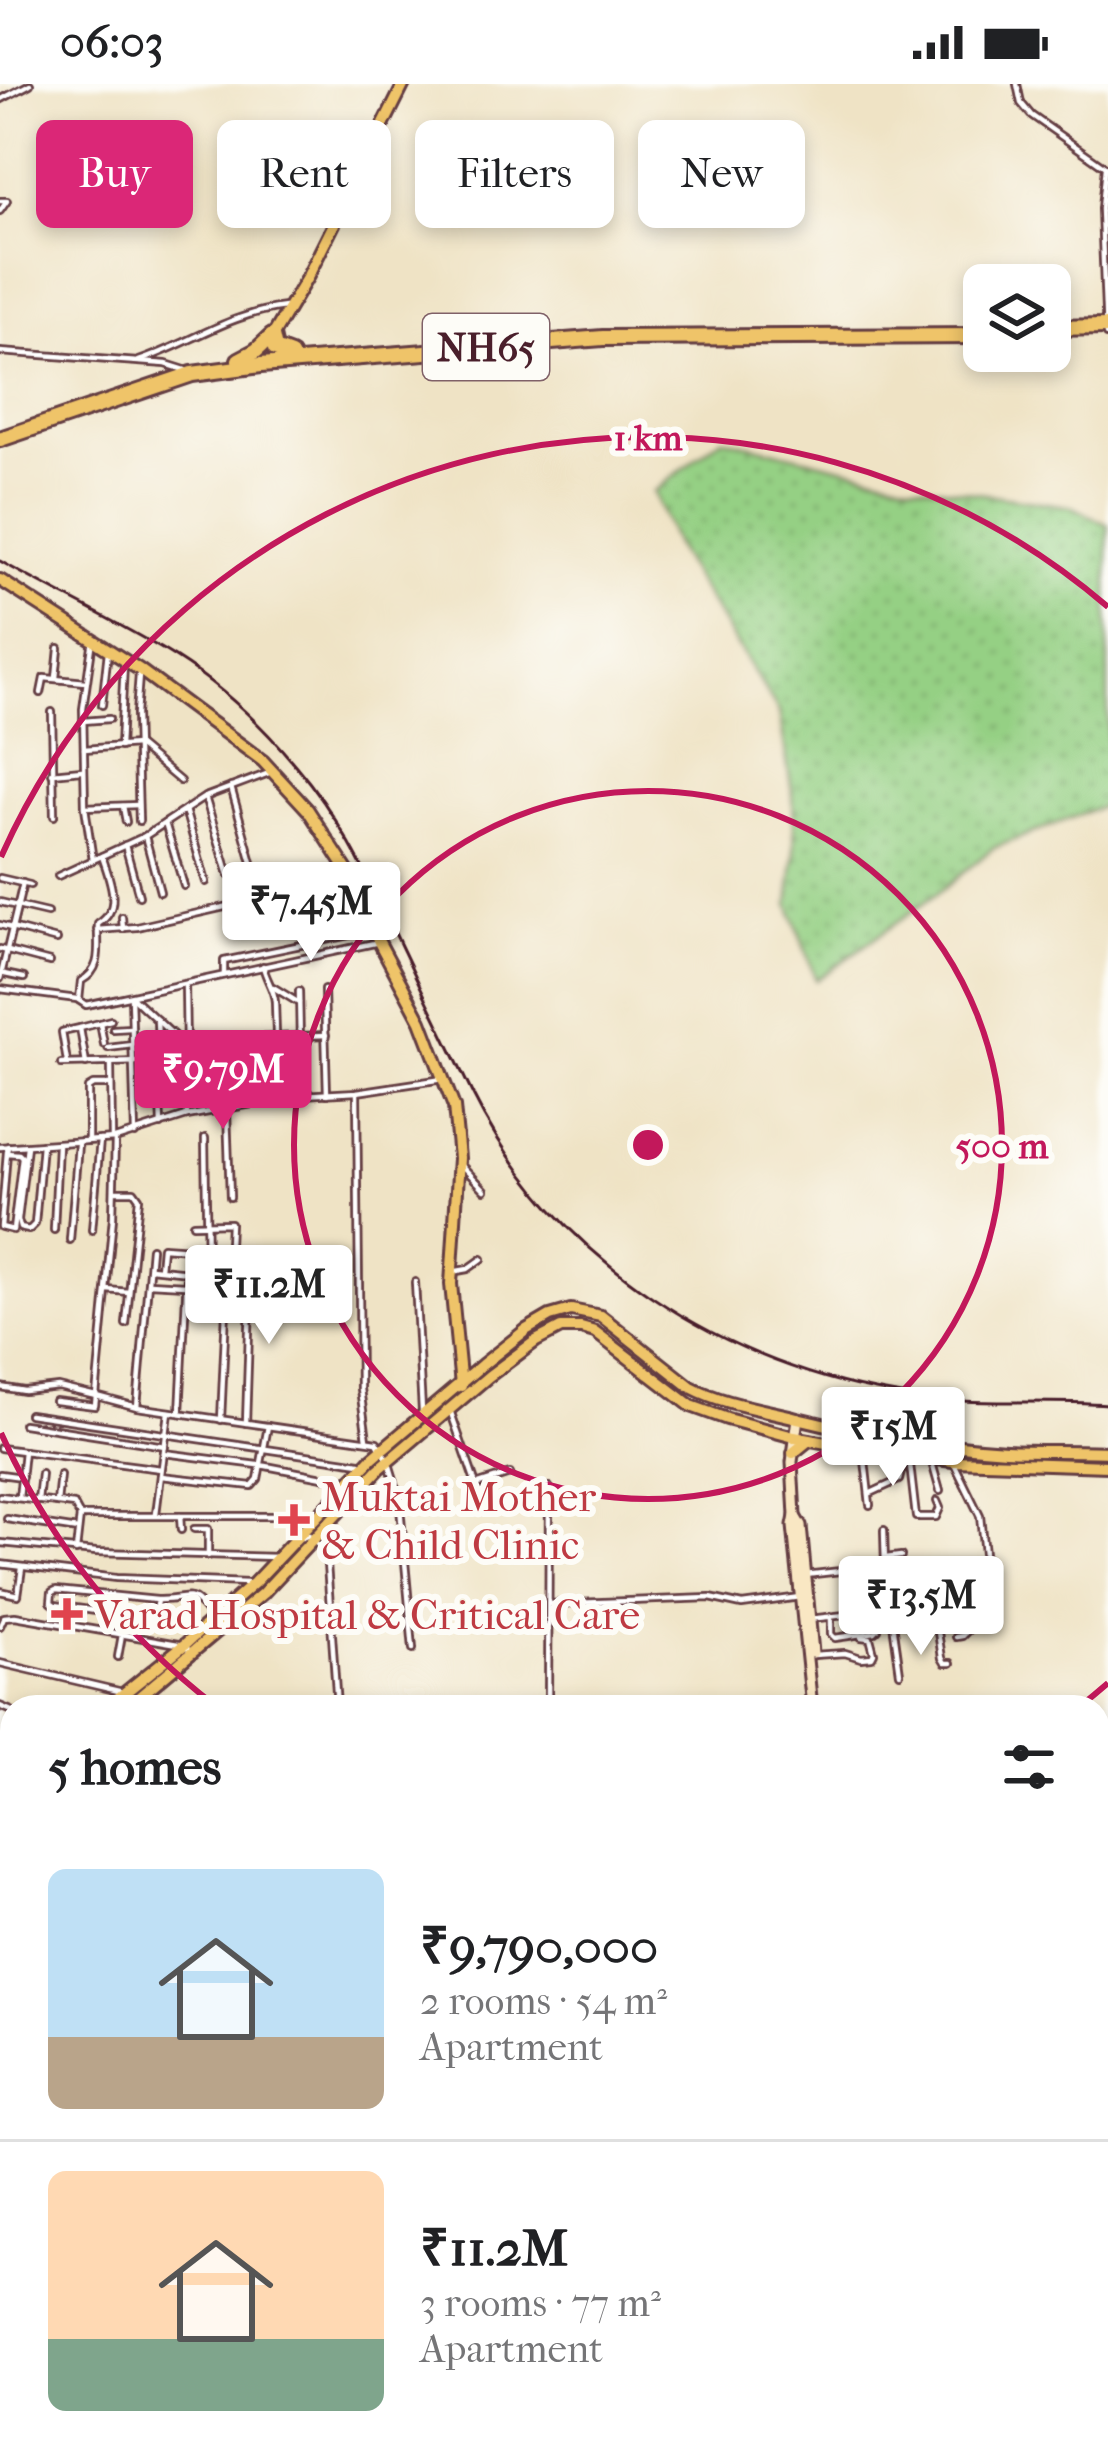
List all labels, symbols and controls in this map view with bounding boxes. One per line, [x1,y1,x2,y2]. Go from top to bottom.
text: 06:03 [60,16,163,69]
chip: Buy [36,120,193,228]
chip: Rent [217,120,391,228]
chip: Filters [415,120,614,228]
chip: New [638,120,805,228]
map controls [963,264,1071,372]
button: layers [963,264,1071,372]
road number: NH65 [423,314,549,380]
text: 1 km [613,417,684,459]
pin: ₹7.45M [213,862,409,964]
text: ₹7.45M [249,878,373,924]
pin: ₹9.79M [125,1030,321,1132]
text: ₹9.79M [161,1046,285,1092]
centre of rings [627,1124,669,1166]
text: 500 m [956,1125,1049,1167]
pin: ₹11.2M [171,1245,367,1347]
text: ₹11.2M [212,1261,326,1307]
pin: ₹15M [822,1387,964,1489]
text: ₹15M [849,1403,937,1449]
place label: Muktai Mother & Child Clinic [321,1473,596,1570]
marker: Muktai Mother & Child Clinic [278,1504,310,1536]
pin: ₹13.5M [823,1556,1019,1658]
text: ₹13.5M [866,1572,976,1618]
place label: Varad Hospital & Critical Care [93,1591,640,1640]
marker: Varad Hospital & Critical Care [51,1598,83,1630]
icon: filters [996,1734,1062,1800]
text: 5 homes [48,1737,221,1797]
text: ₹9,790,000 [420,1916,658,1976]
icon: home [144,1917,288,2061]
text: 2 rooms · 54 m² [420,1978,667,2024]
text: Apartment [420,2024,603,2070]
text: ₹11.2M [420,2218,568,2278]
icon: home [144,2219,288,2363]
text: 3 rooms · 77 m² [420,2280,661,2326]
text: Apartment [420,2326,603,2372]

